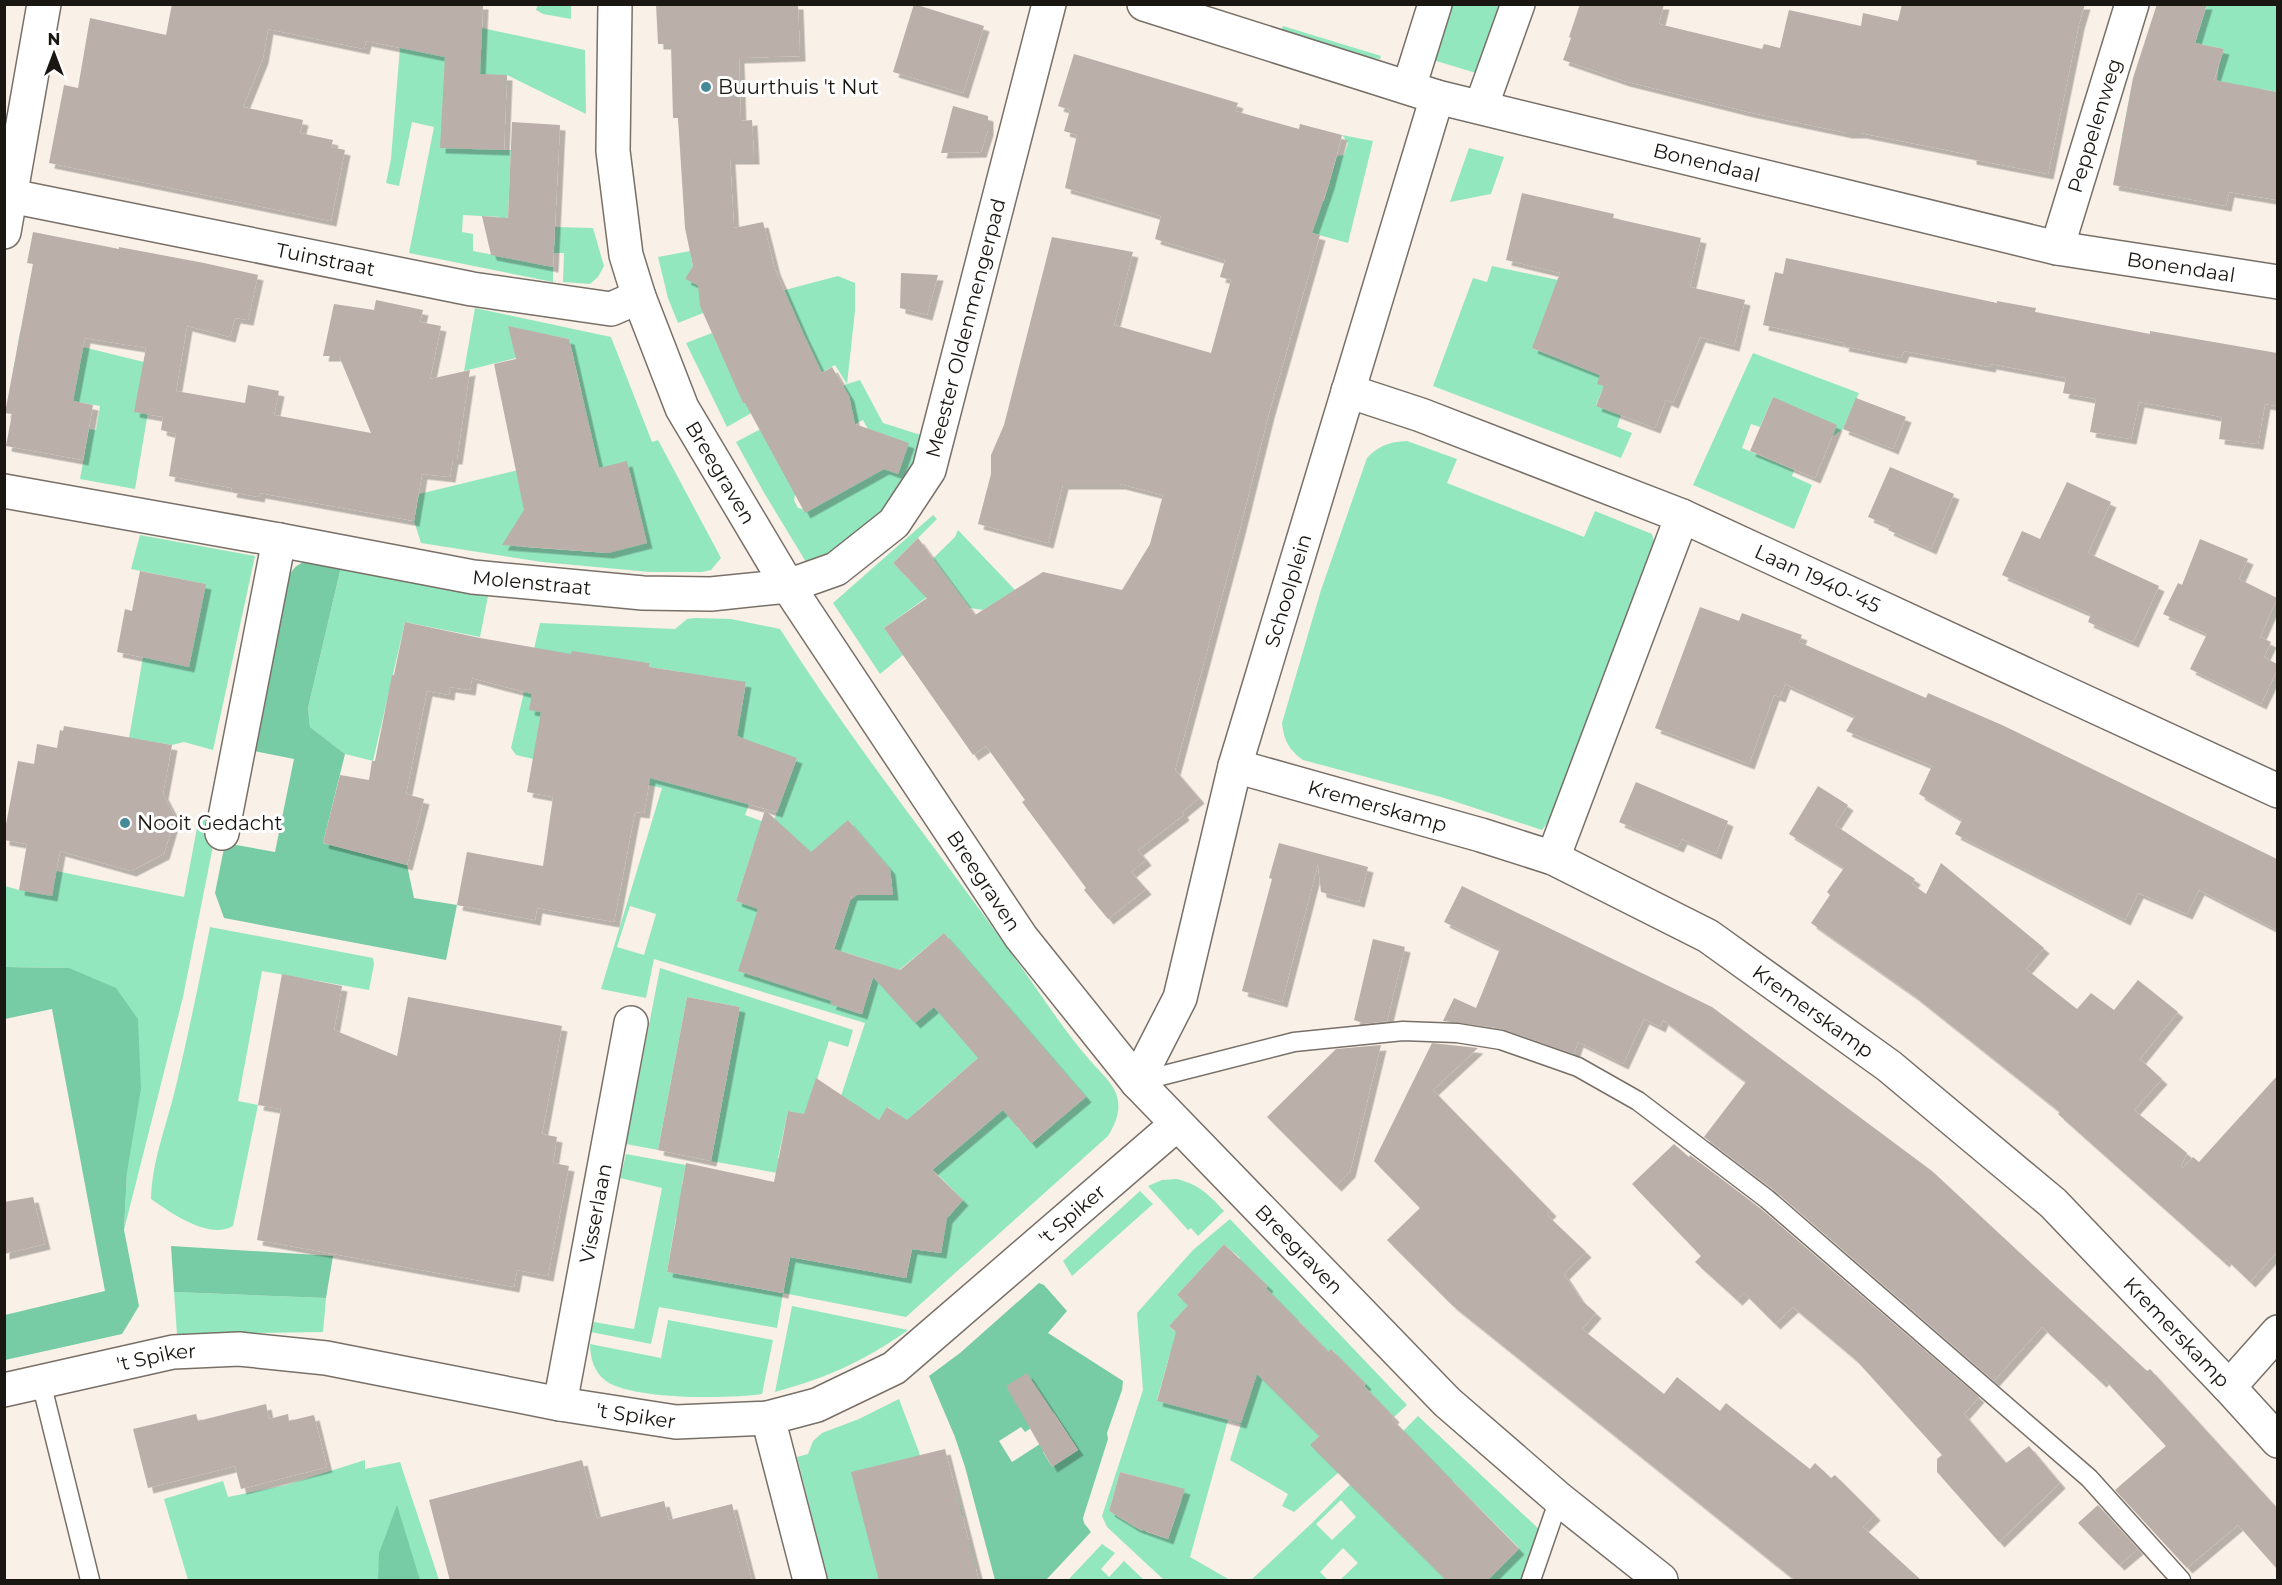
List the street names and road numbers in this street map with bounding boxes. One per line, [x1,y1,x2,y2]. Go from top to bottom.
street label: Peppelenweg [2063,56,2127,196]
street label: Bonendaal [1651,138,1763,187]
street label: Meester Oldenmengerpad [921,196,1010,460]
street label: Tuinstraat [274,238,377,281]
street label: Bonendaal [2125,247,2237,287]
street label: Breegraven [681,417,760,528]
street label: Schoolplein [1259,531,1316,650]
street label: Laan 1940-'45 [1751,539,1884,618]
street label: Molenstraat [471,565,593,600]
street label: Kremerskamp [1305,775,1450,837]
street label: Breegraven [942,826,1026,936]
street label: Kremerskamp [1748,960,1878,1063]
street label: Visserlaan [574,1161,617,1265]
street label: 't Spiker [1034,1179,1110,1250]
street label: Breegraven [1250,1199,1348,1299]
street label: Kremerskamp [2118,1272,2235,1392]
street label: 't Spiker [114,1339,196,1376]
street label: 't Spiker [594,1398,677,1434]

